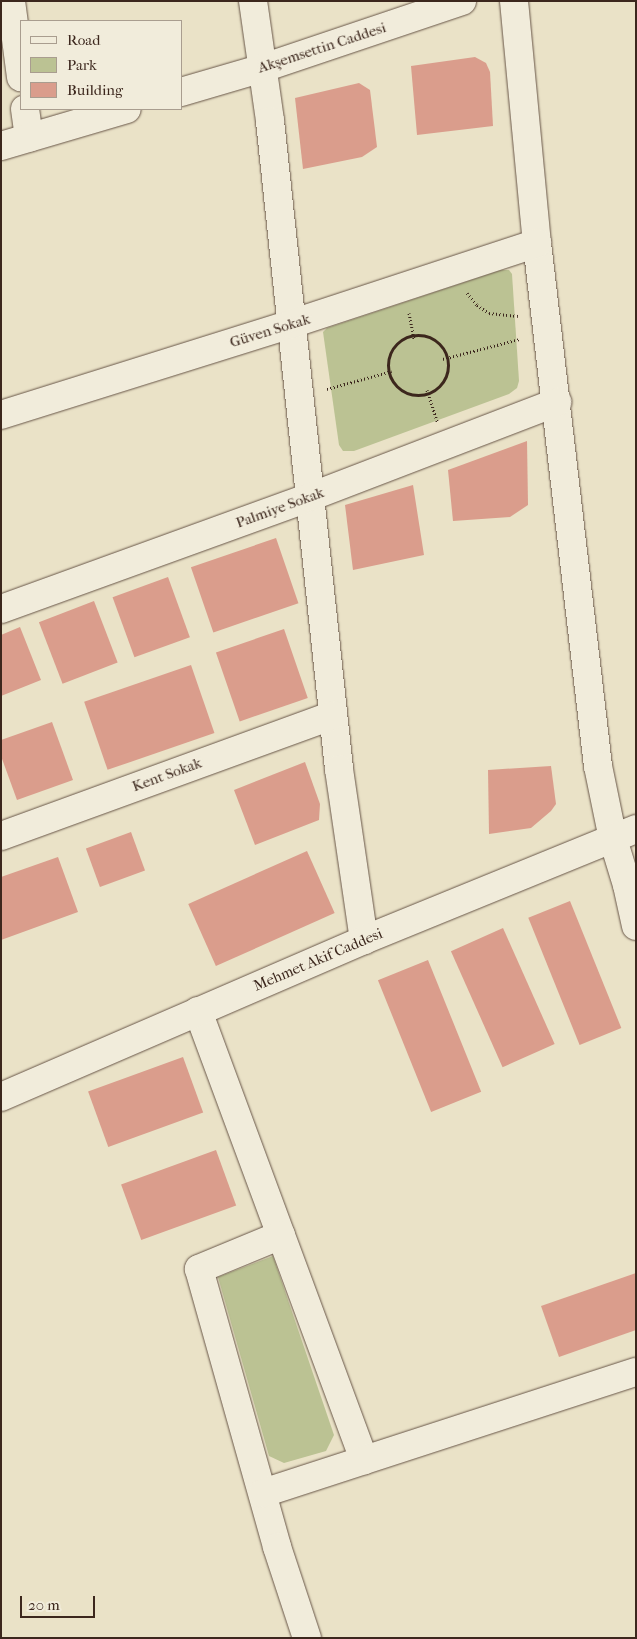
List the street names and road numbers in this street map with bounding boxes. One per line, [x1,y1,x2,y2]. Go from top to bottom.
street label: Akşemsettin Caddesi [256,19,388,77]
street label: Güven Sokak [228,310,312,352]
street label: Palmiye Sokak [233,484,327,532]
street label: Kent Sokak [130,754,204,796]
street label: Mehmet Akif Caddesi [251,925,385,995]

